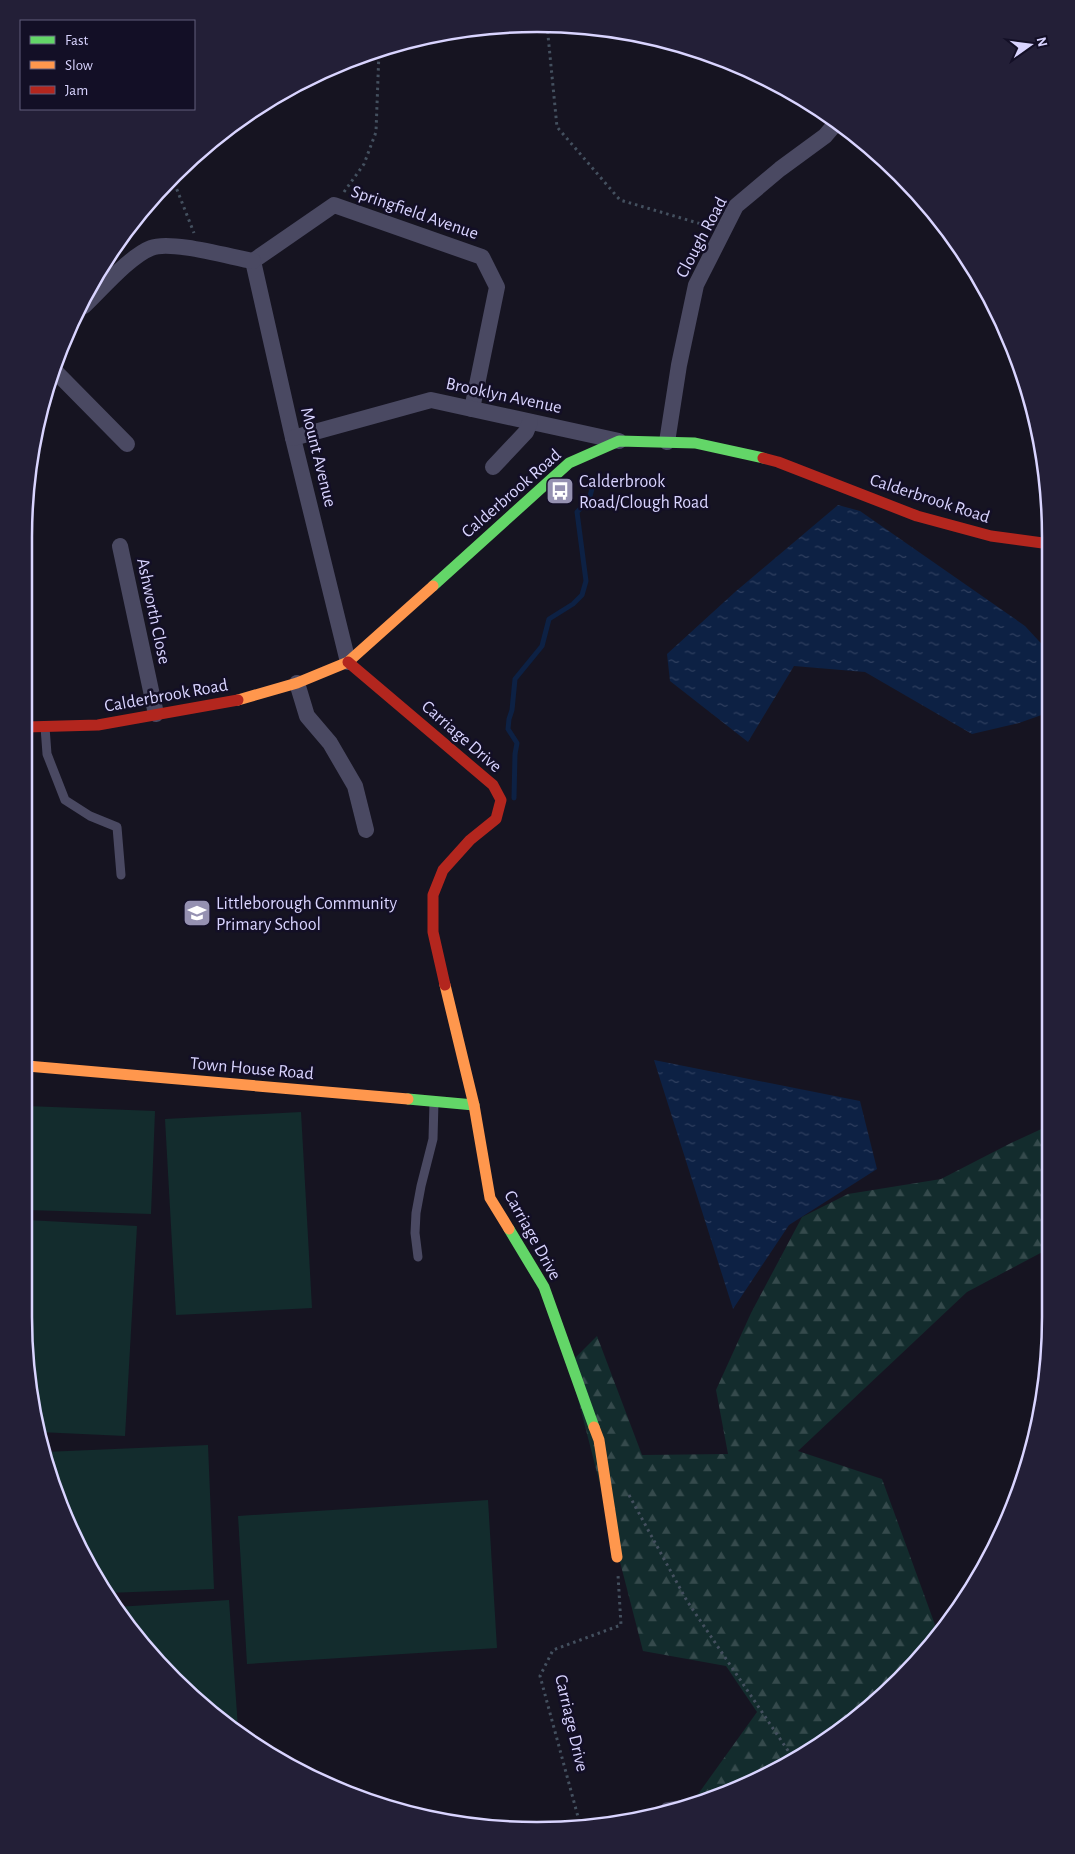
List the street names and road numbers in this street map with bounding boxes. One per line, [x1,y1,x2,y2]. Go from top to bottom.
street label: Springfield Avenue [349,183,481,243]
street label: Clough Road [673,194,731,281]
street label: Brooklyn Avenue [444,375,563,417]
street label: Mount Avenue [297,406,339,509]
street label: Calderbrook Road [459,446,565,542]
street label: Calderbrook Road [867,471,992,527]
street label: Ashworth Close [133,556,173,666]
street label: Calderbrook Road [103,676,229,716]
street label: Carriage Drive [418,697,505,776]
street label: Town House Road [189,1055,315,1083]
street label: Carriage Drive [500,1188,564,1283]
street label: Carriage Drive [551,1673,591,1774]

